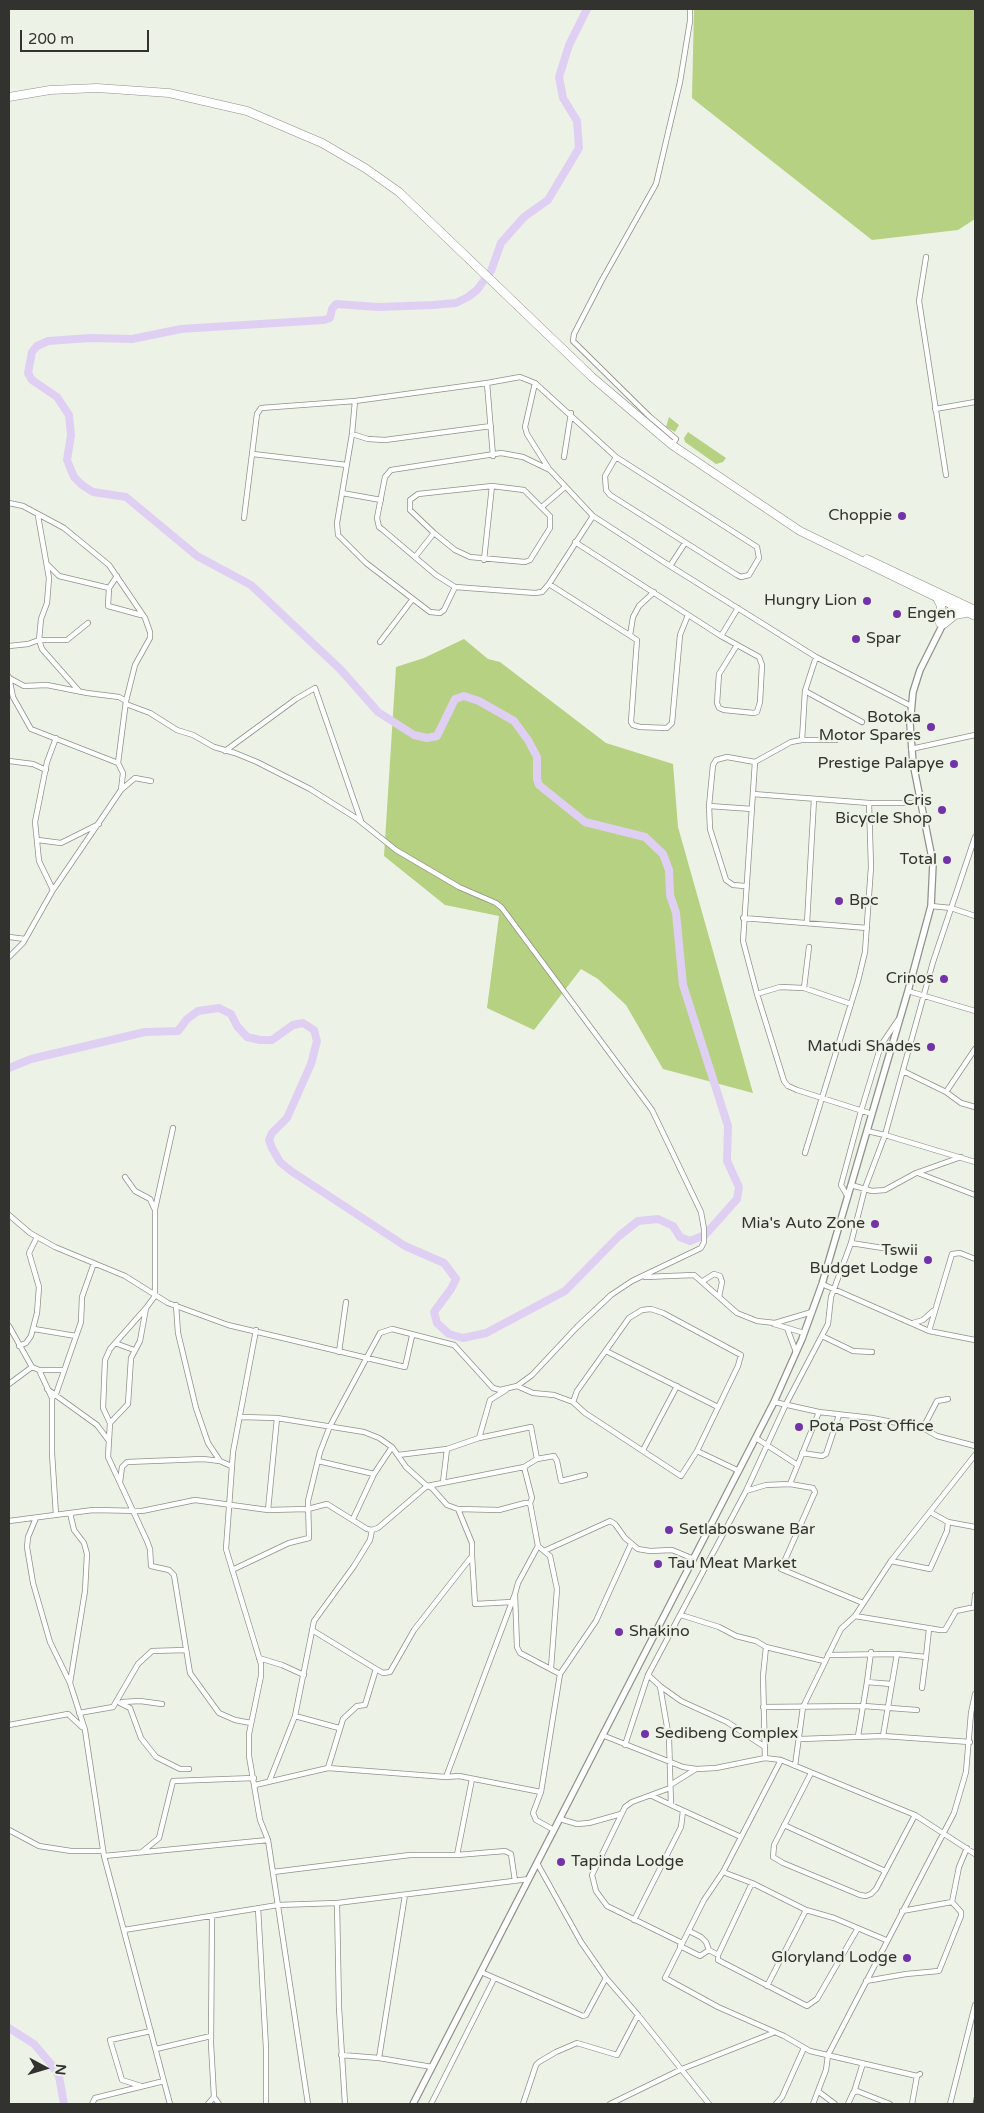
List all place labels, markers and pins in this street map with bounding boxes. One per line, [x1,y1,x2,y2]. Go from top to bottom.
place label: Choppie [828,506,892,526]
marker: Choppie [896,510,908,522]
place label: Hungry Lion [764,591,857,611]
marker: Hungry Lion [861,595,873,607]
place label: Engen [907,604,956,624]
marker: Engen [891,608,903,620]
place label: Spar [866,629,901,649]
marker: Spar [850,633,862,645]
place label: Botoka Motor Spares [819,708,921,746]
marker: Botoka Motor Spares [925,721,937,733]
place label: Prestige Palapye [818,754,944,774]
marker: Prestige Palapye [948,758,960,770]
place label: Cris Bicycle Shop [835,791,932,829]
marker: Cris Bicycle Shop [936,804,948,816]
place label: Total [900,850,937,870]
marker: Total [941,854,953,866]
place label: Bpc [849,891,879,911]
marker: Bpc [833,895,845,907]
place label: Crinos [886,969,934,989]
marker: Crinos [938,973,950,985]
place label: Matudi Shades [807,1037,921,1057]
marker: Matudi Shades [925,1041,937,1053]
place label: Mia's Auto Zone [741,1214,865,1234]
marker: Mia's Auto Zone [869,1218,881,1230]
place label: Tswii Budget Lodge [810,1241,918,1279]
marker: Tswii Budget Lodge [922,1254,934,1266]
place label: Pota Post Office [809,1417,934,1437]
marker: Pota Post Office [793,1421,805,1433]
place label: Setlaboswane Bar [679,1520,815,1540]
marker: Setlaboswane Bar [663,1524,675,1536]
place label: Tau Meat Market [668,1554,797,1574]
marker: Tau Meat Market [652,1558,664,1570]
place label: Shakino [629,1622,690,1642]
marker: Shakino [613,1626,625,1638]
place label: Sedibeng Complex [655,1724,798,1744]
marker: Sedibeng Complex [639,1728,651,1740]
place label: Tapinda Lodge [571,1852,684,1872]
marker: Tapinda Lodge [555,1856,567,1868]
place label: Gloryland Lodge [771,1948,897,1968]
marker: Gloryland Lodge [901,1952,913,1964]

